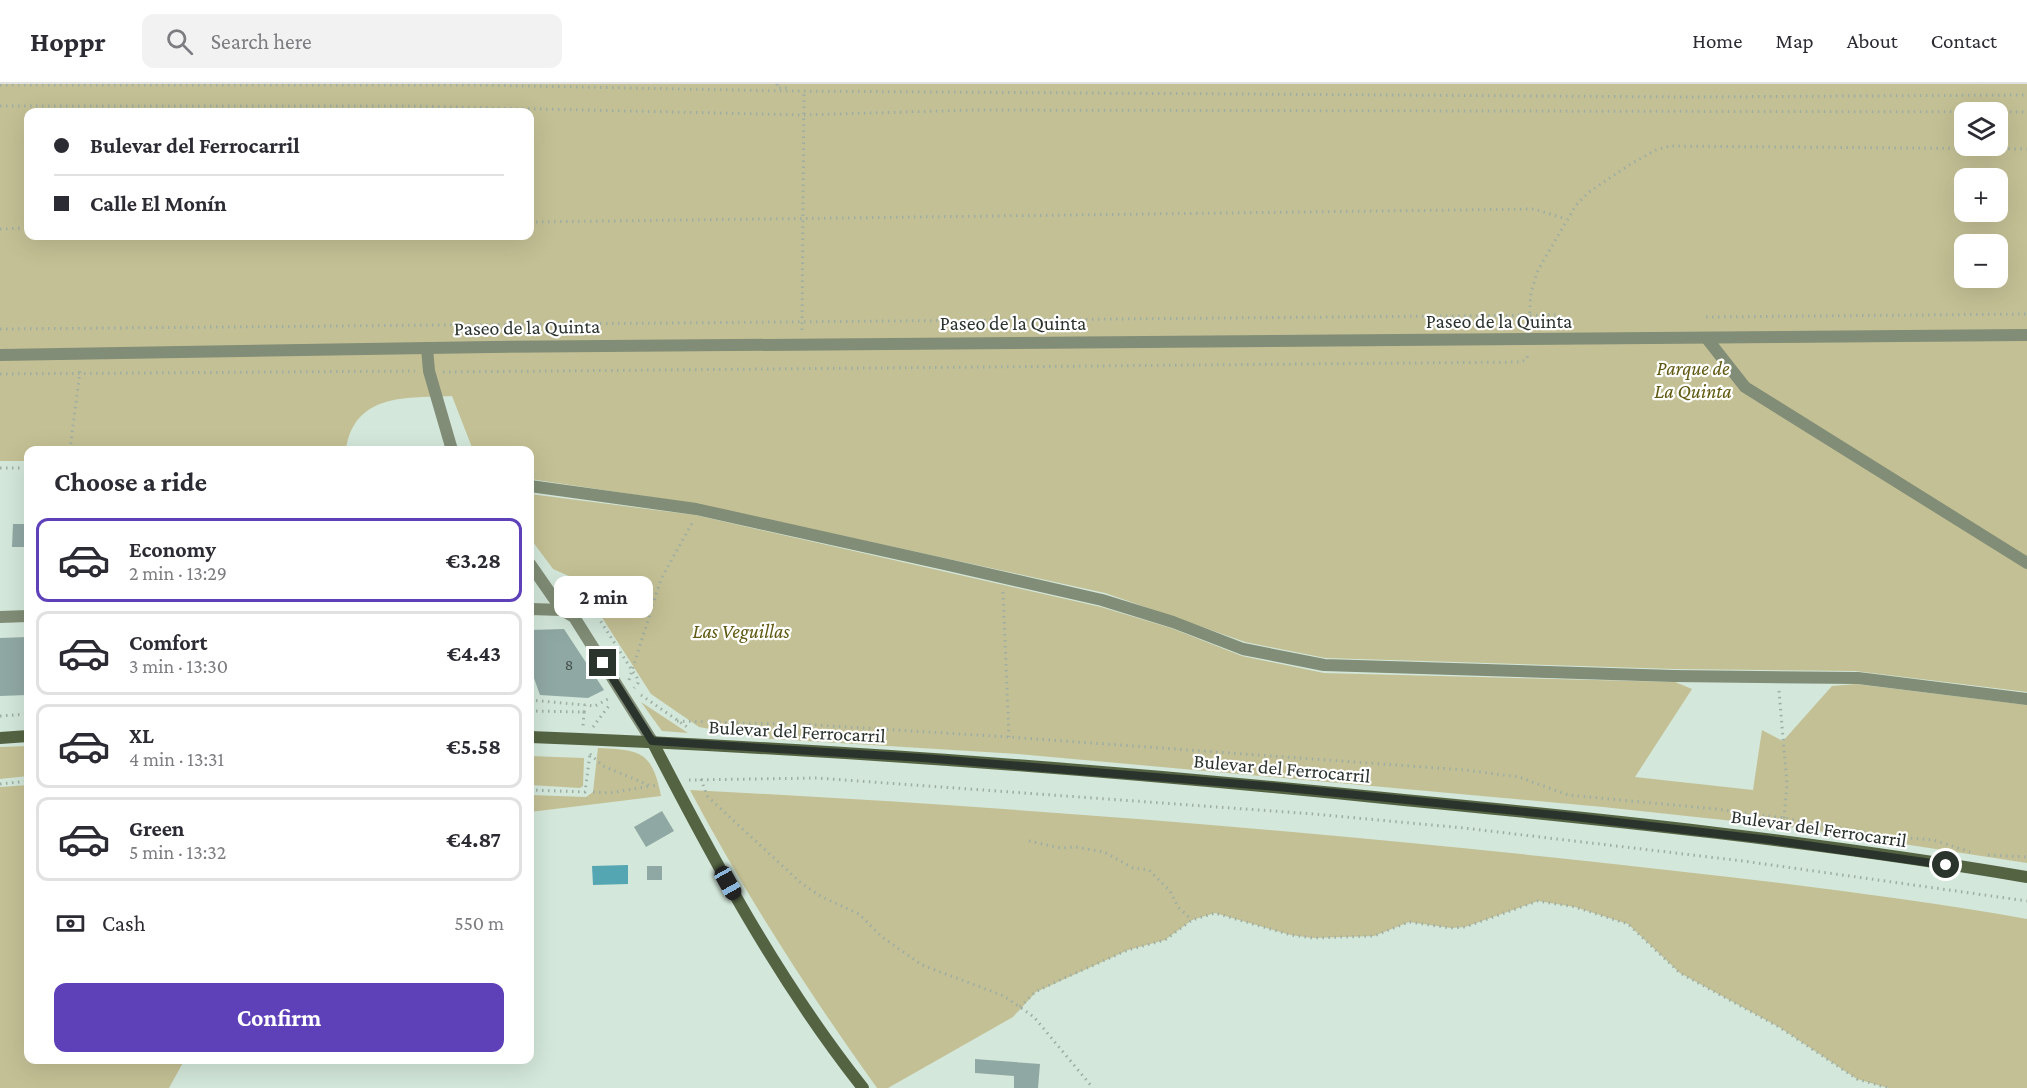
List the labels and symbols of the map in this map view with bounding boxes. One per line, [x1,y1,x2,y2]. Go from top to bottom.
street label: Paseo de la Quinta [1426,310,1572,332]
street label: Paseo de la Quinta [940,312,1086,334]
street label: Paseo de la Quinta [454,315,600,339]
park label: Parque de La Quinta [1654,357,1732,402]
callout: 2 min [554,576,652,618]
park label: Las Veguillas [692,620,790,643]
route end [589,649,616,676]
house number: 8 [565,656,573,673]
street label: Bulevar del Ferrocarril [708,715,886,747]
street label: Bulevar del Ferrocarril [1193,749,1371,787]
street label: Bulevar del Ferrocarril [1730,805,1908,851]
route start [1932,851,1959,878]
car [711,863,745,903]

